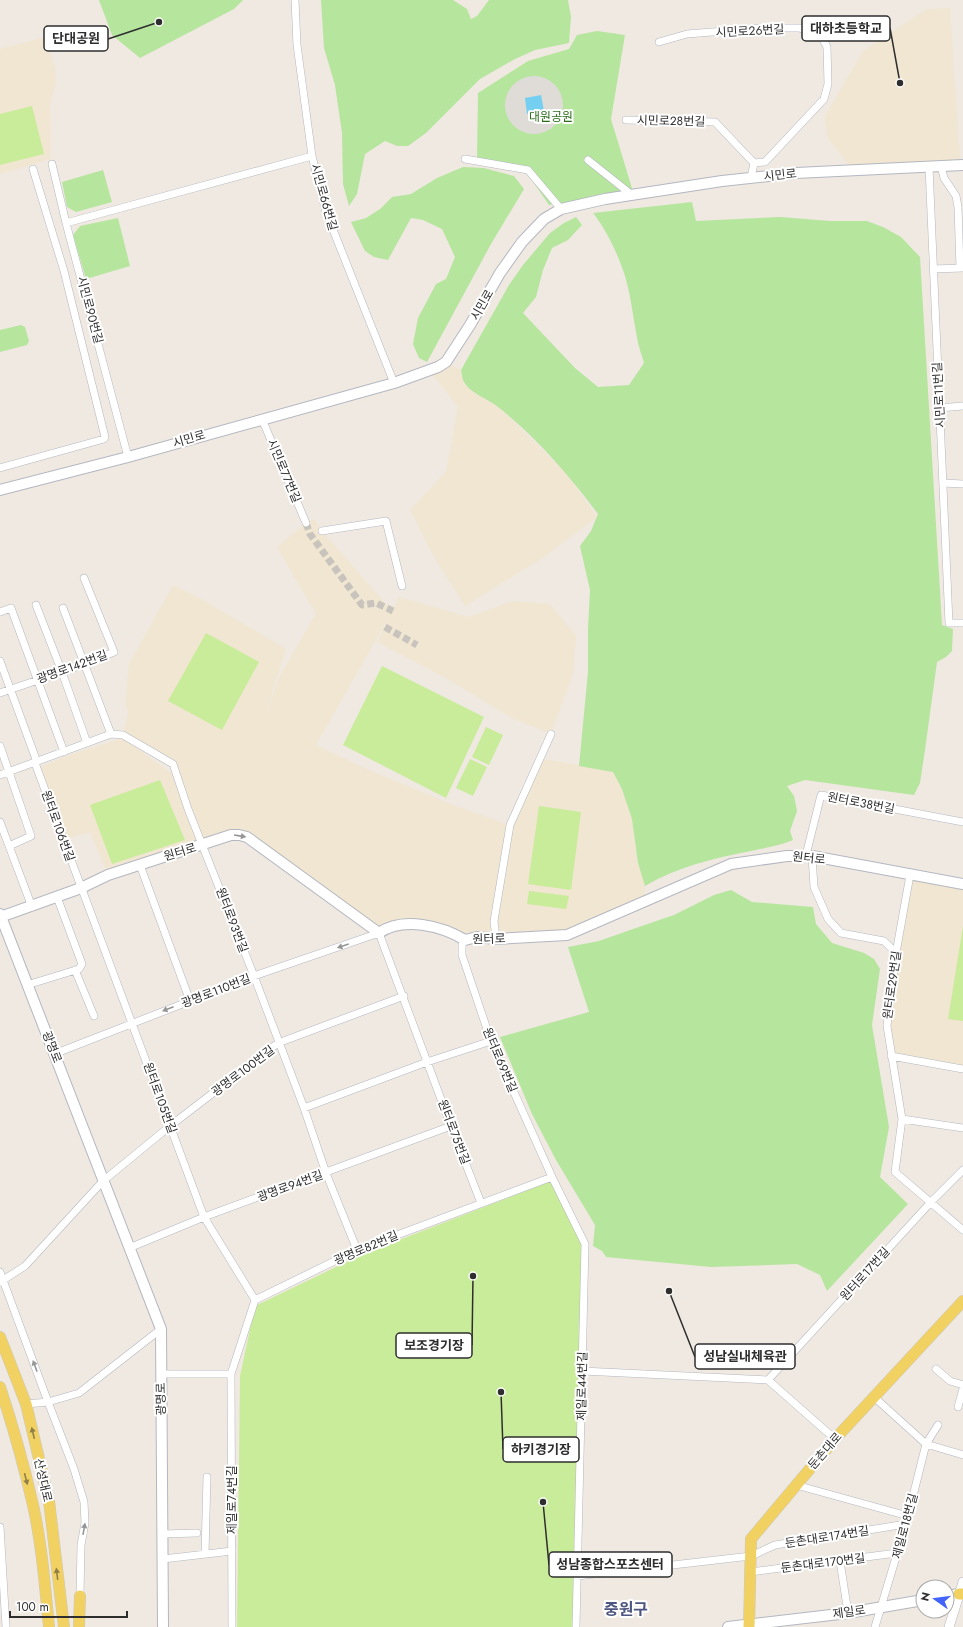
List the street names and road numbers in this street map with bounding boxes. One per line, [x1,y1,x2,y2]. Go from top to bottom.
street label: 시민로26번길 [715,20,785,42]
street label: 시민로28번길 [637,111,705,131]
street label: 시민로66번길 [306,161,342,233]
street label: 시민로 [763,164,797,186]
street label: 시민로90번길 [72,274,108,346]
street label: 시민로 [466,286,498,324]
street label: 시민로11번길 [928,362,950,428]
street label: 시민로 [171,426,207,452]
street label: 시민로77번길 [262,436,306,506]
street label: 광명로142번길 [34,646,110,688]
street label: 원터로106번길 [37,788,79,864]
street label: 원터로38번길 [826,788,896,818]
street label: 원터로 [162,839,198,865]
street label: 원터로 [792,847,826,869]
street label: 원터로93번길 [211,885,253,955]
street label: 원터로 [472,929,506,949]
street label: 원터로29번길 [878,950,906,1020]
street label: 광명로110번길 [179,969,253,1013]
street label: 원터로69번길 [478,1025,522,1095]
street label: 광명로 [38,1028,66,1066]
street label: 광명로100번길 [208,1041,278,1101]
street label: 원터로105번길 [139,1060,181,1136]
street label: 원터로75번길 [433,1097,475,1167]
street label: 광명로94번길 [254,1166,326,1206]
street label: 광명로82번길 [331,1226,401,1270]
street label: 원터로17번길 [836,1243,894,1305]
street label: 제일로44번길 [572,1351,592,1421]
street label: 광명로 [152,1382,170,1416]
street label: 둔촌대로 [804,1428,846,1474]
street label: 산성대로 [29,1456,57,1504]
street label: 제일로74번길 [223,1466,241,1534]
street label: 제일로18번길 [888,1491,922,1561]
street label: 둔촌대로174번길 [784,1521,870,1553]
street label: 둔촌대로170번길 [780,1549,866,1577]
street label: 제일로 [831,1601,867,1623]

